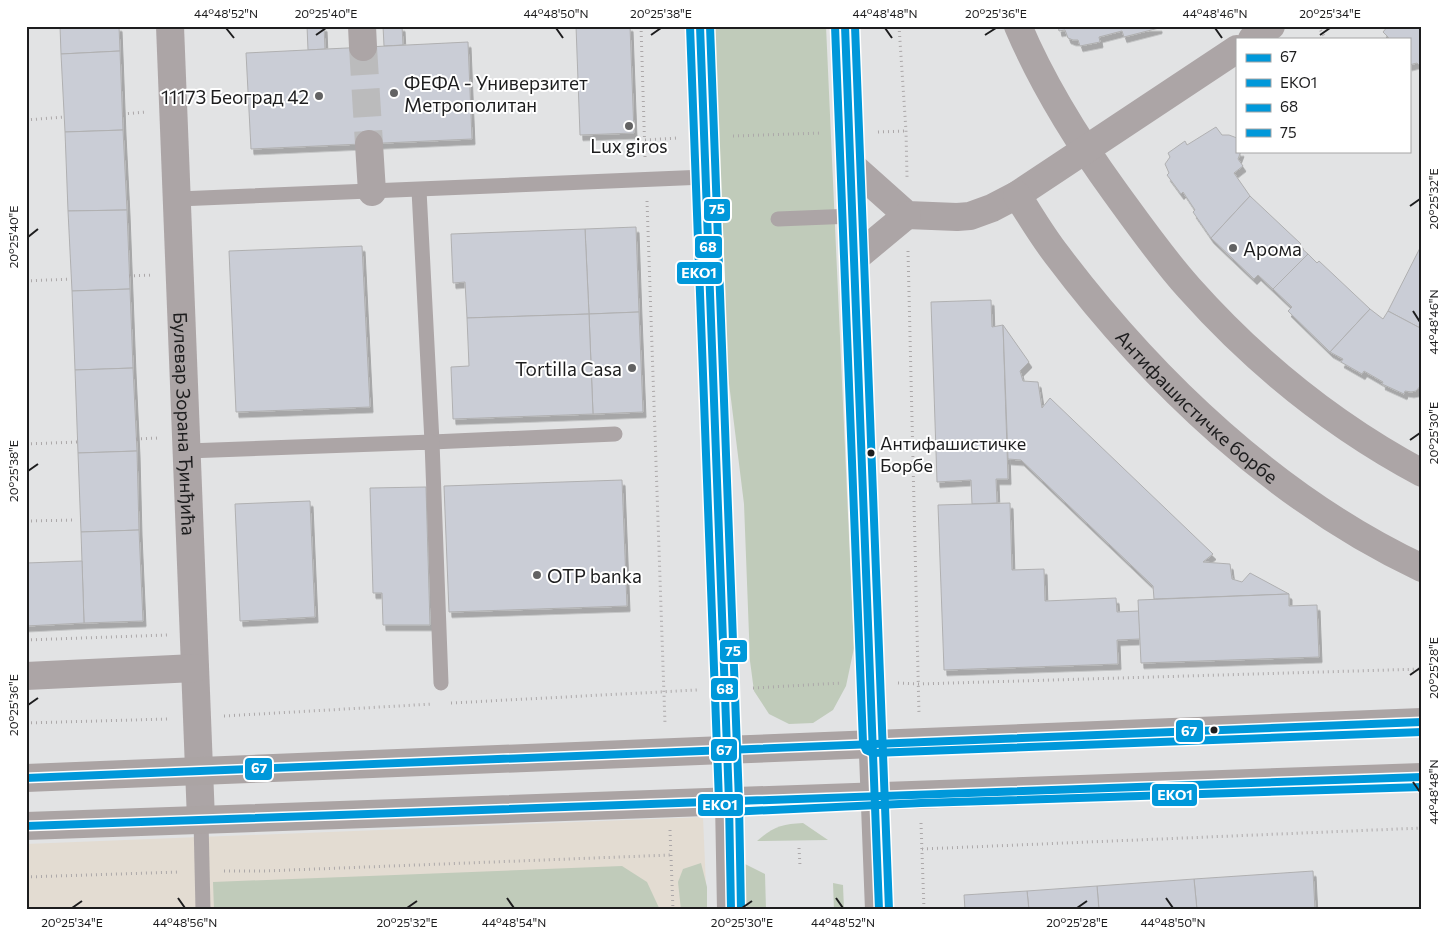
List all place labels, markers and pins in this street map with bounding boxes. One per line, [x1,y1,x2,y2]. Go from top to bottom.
place label: ФЕФА - Универзитет Метрополитан [404,71,588,116]
place label: 11173 Београд 42 [161,85,309,108]
marker: ФЕФА - Универзитет Метрополитан [388,87,400,99]
marker: 11173 Београд 42 [313,90,325,102]
marker: Lux giros [623,120,635,132]
place label: Lux giros [590,134,668,157]
place label: Арома [1243,237,1302,260]
marker: Арома [1227,242,1239,254]
place label: Tortilla Casa [515,357,622,380]
marker: Tortilla Casa [626,362,638,374]
place label: Антифашистичке Борбе [880,432,1026,476]
marker: Антифашистичке Борбе [866,448,876,458]
place label: OTP banka [547,564,642,587]
marker: OTP banka [531,569,543,581]
unlabelled marker [1209,725,1219,735]

